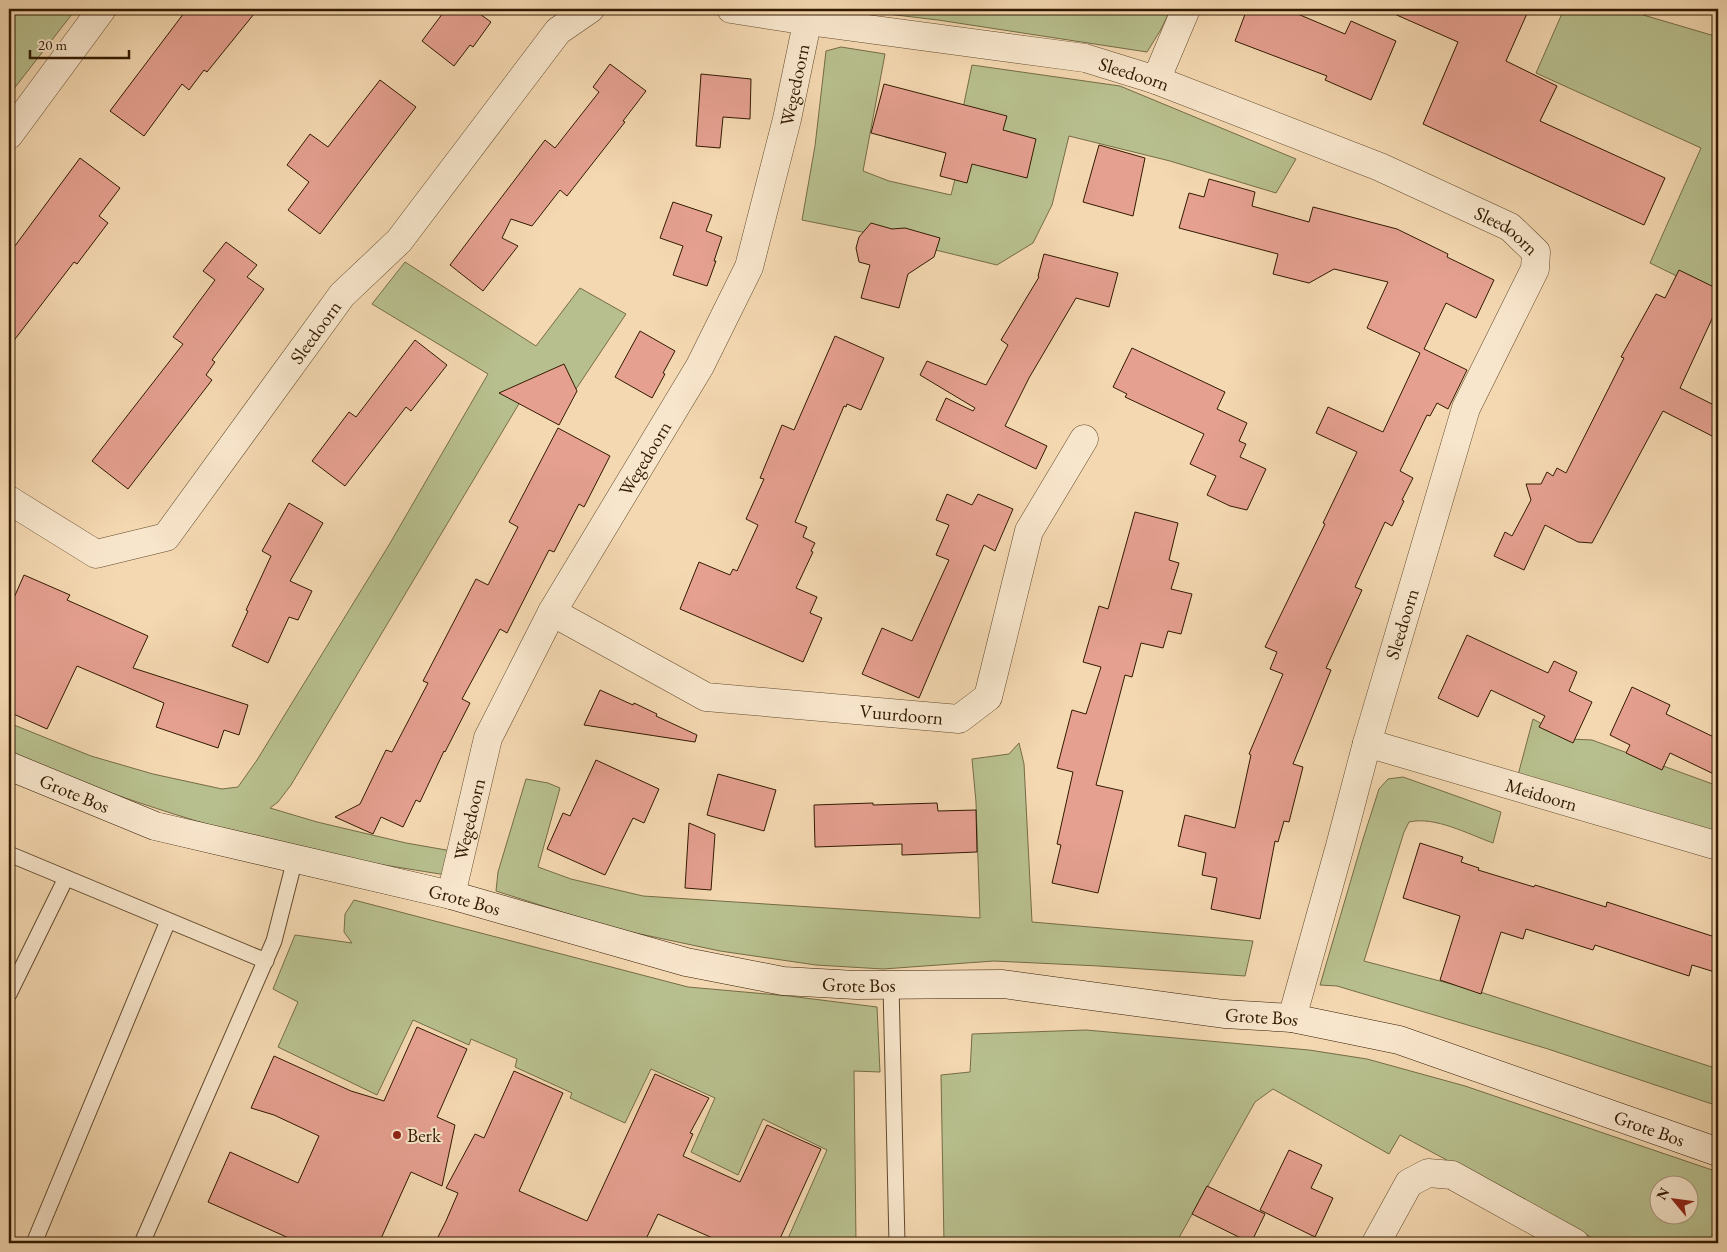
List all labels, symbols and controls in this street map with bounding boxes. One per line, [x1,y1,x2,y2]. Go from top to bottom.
scale bar [30,28,129,60]
text: 20 m [38,35,67,54]
street label: Wegedoorn [773,41,815,128]
street label: Sleedoorn [1096,51,1173,97]
street label: Sleedoorn [1471,200,1544,260]
street label: Sleedoorn [284,295,347,369]
street label: Wegedoorn [612,416,677,500]
street label: Sleedoorn [1379,586,1425,662]
street label: Vuurdoorn [858,698,944,730]
street label: Grote Bos [36,767,113,819]
street label: Meidoorn [1503,772,1581,817]
street label: Wegedoorn [447,776,491,862]
street label: Grote Bos [426,878,503,921]
street label: Grote Bos [822,971,896,998]
street label: Grote Bos [1224,1002,1301,1032]
street label: Grote Bos [1611,1104,1688,1152]
place label: Berk [407,1123,442,1148]
marker: Berk [391,1129,403,1141]
north arrow [1650,1174,1700,1224]
text: N [1652,1184,1674,1203]

